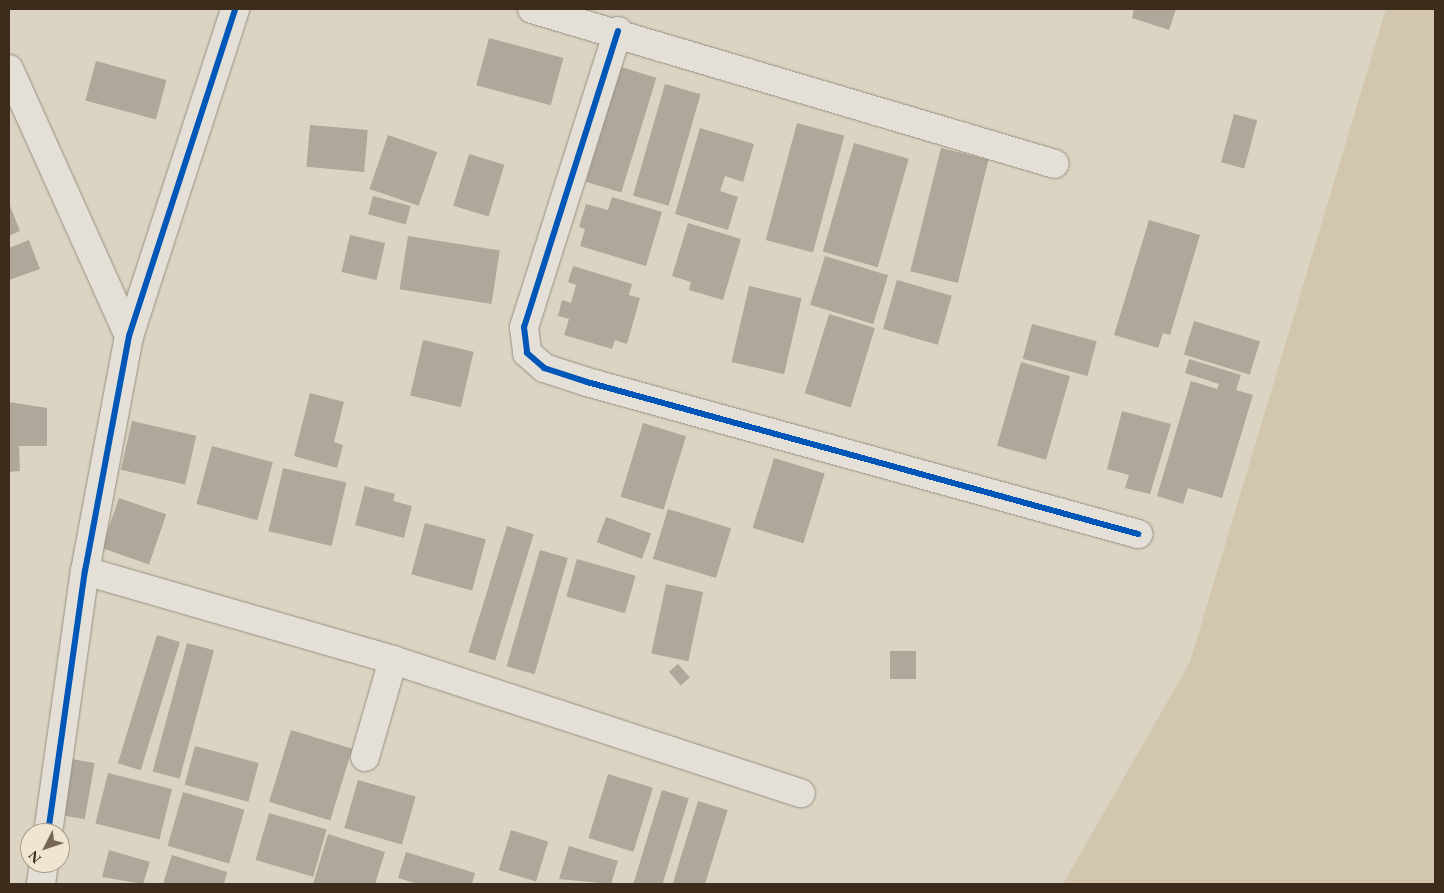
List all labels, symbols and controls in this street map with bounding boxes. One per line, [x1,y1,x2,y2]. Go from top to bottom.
north arrow [20,823,70,873]
text: N [24,847,45,867]

